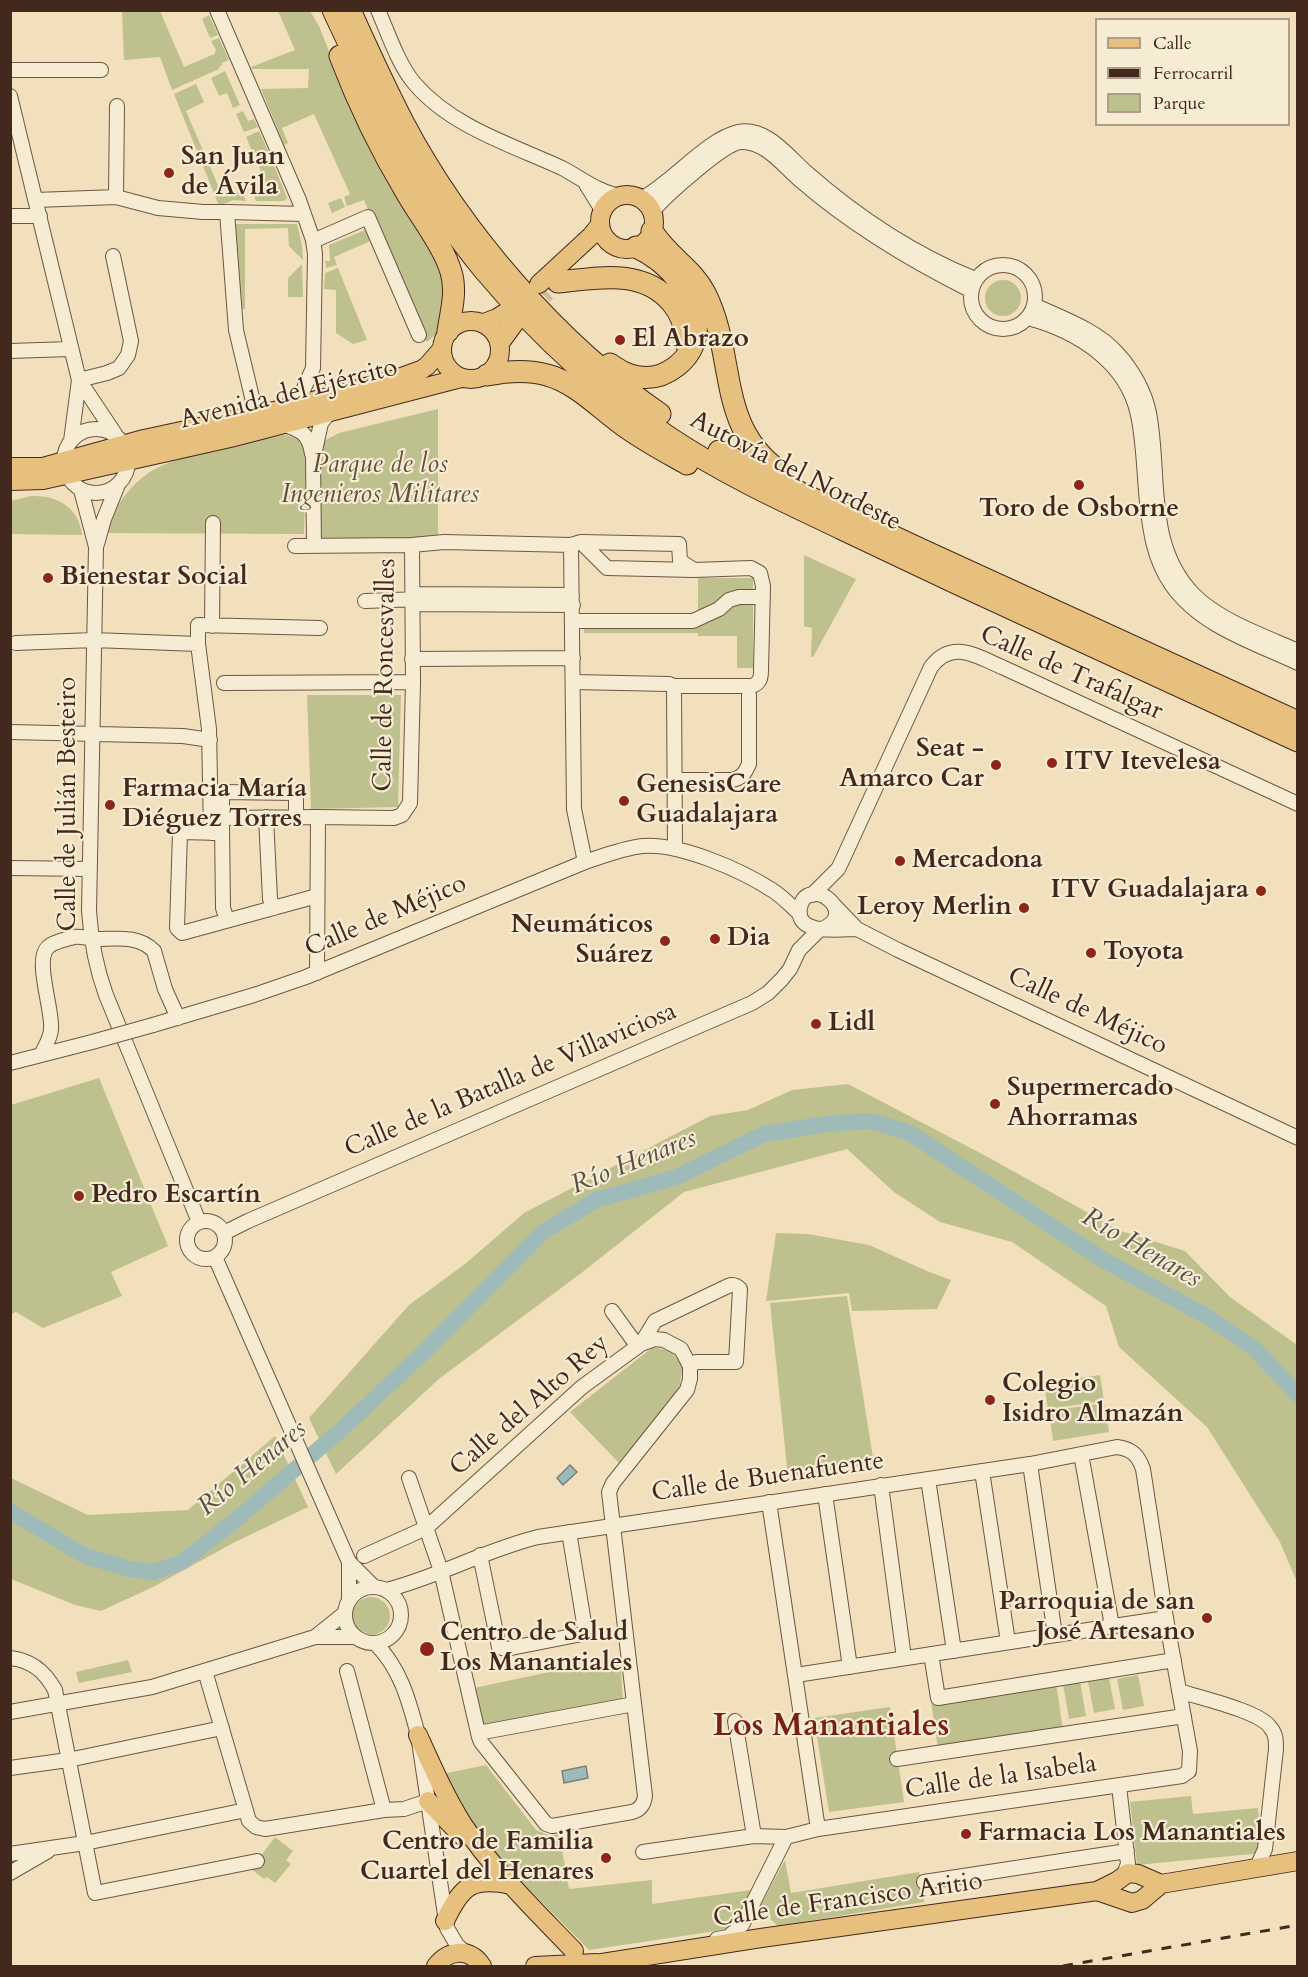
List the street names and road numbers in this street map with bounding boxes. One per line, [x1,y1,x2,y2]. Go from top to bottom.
street label: Avenida del Ejército [177,353,401,437]
street label: Autovía del Nordeste [684,405,906,539]
street label: Calle de Roncesvalles [368,558,404,792]
street label: Calle de Trafalgar [975,620,1167,728]
street label: Calle de Julián Besteiro [53,677,85,931]
street label: Calle de Méjico [300,869,472,965]
street label: Calle de Méjico [1002,961,1172,1063]
street label: Calle de la Batalla de Villaviciosa [340,997,682,1165]
street label: Calle del Alto Rey [444,1329,616,1483]
street label: Calle de Buenafuente [650,1446,886,1510]
street label: Calle de la Isabela [903,1749,1099,1807]
street label: Calle de Francisco Aritio [711,1867,985,1935]

